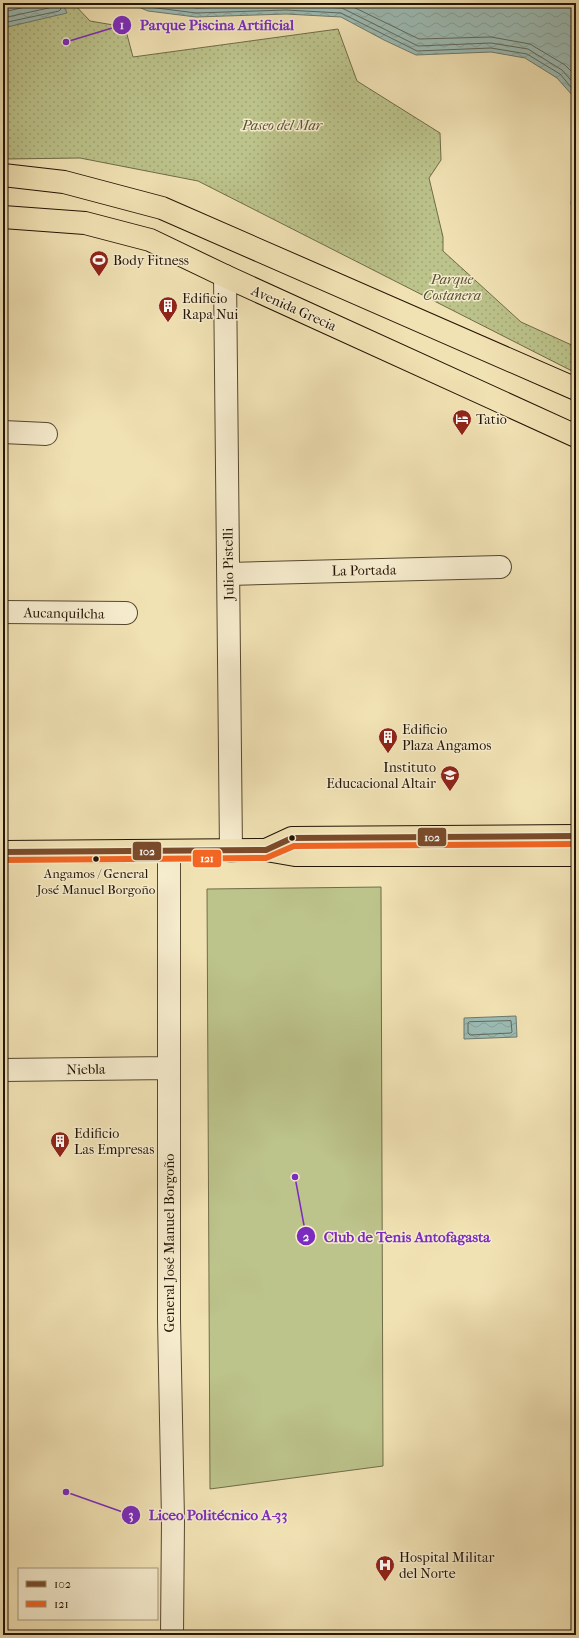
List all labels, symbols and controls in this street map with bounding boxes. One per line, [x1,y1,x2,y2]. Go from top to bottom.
callout: Parque Piscina Artificial [112,12,302,39]
text: Parque Piscina Artificial [140,16,295,34]
text: 1 [120,18,124,32]
park label: Paseo del Mar [241,117,324,134]
sports icon: Body Fitness [88,249,110,277]
place label: Body Fitness [113,252,189,269]
park label: Parque Costanera [423,271,481,304]
street label: Avenida Grecia [248,282,339,335]
place label: Edificio Rapa Nui [182,290,238,323]
building icon: Edificio Rapa Nui [157,295,179,323]
hotel icon: Tatio [451,408,473,436]
place label: Tatio [476,411,507,428]
street label: Julio Pistelli [219,528,238,601]
street label: La Portada [332,561,397,580]
street label: Aucanquilcha [22,604,105,623]
place label: Edificio Plaza Angamos [402,721,491,754]
building icon: Edificio Plaza Angamos [377,726,399,754]
place label: Instituto Educacional Altair [326,759,436,792]
school or university icon: Instituto Educacional Altair [439,764,461,792]
line badge: 102 [417,827,447,847]
text: 102 [424,831,440,844]
unlabelled marker [287,833,297,843]
line badge: 102 [132,841,162,861]
text: 102 [139,845,155,858]
line badge: 121 [192,849,222,868]
text: 121 [200,852,214,865]
marker: Angamos / General José Manuel Borgoño [91,854,101,864]
place label: Angamos / General José Manuel Borgoño [36,866,156,897]
street label: Niebla [66,1061,106,1078]
place label: Edificio Las Empresas [74,1125,154,1158]
building icon: Edificio Las Empresas [49,1130,71,1158]
street label: General José Manuel Borgoño [161,1154,178,1332]
callout: Club de Tenis Antofagasta [296,1223,498,1250]
text: Club de Tenis Antofagasta [324,1228,491,1246]
text: 2 [303,1230,310,1244]
callout: Liceo Politécnico A-33 [121,1501,296,1528]
text: Liceo Politécnico A-33 [149,1506,287,1524]
text: 3 [129,1508,134,1523]
place label: Hospital Militar del Norte [399,1549,494,1582]
hospital icon: Hospital Militar del Norte [374,1554,396,1582]
legend [18,1568,158,1620]
text: 102 [54,1577,71,1591]
text: 121 [54,1597,69,1611]

